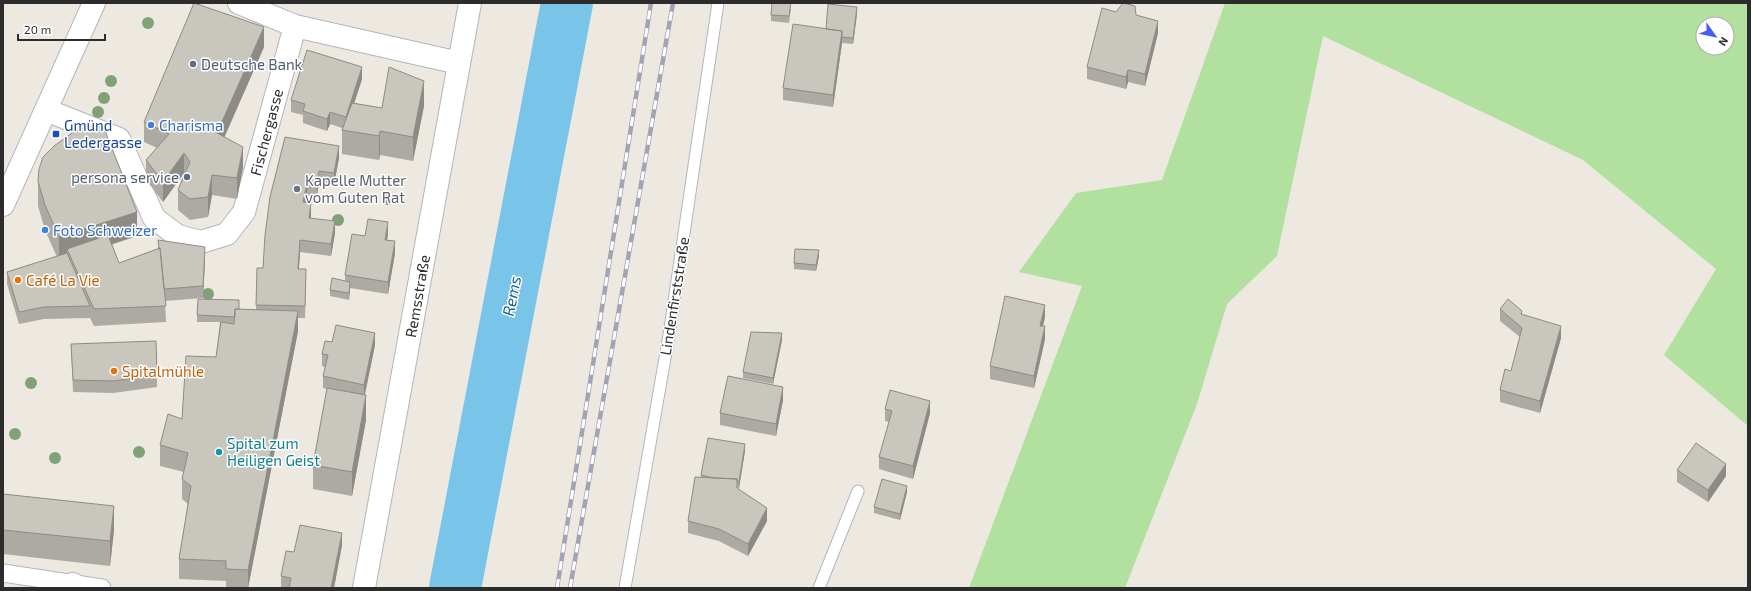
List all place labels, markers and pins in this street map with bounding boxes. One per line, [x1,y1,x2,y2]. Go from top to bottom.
place label: Deutsche Bank [201,55,303,73]
marker: Deutsche Bank [188,59,198,69]
place label: Gmünd Ledergasse [64,116,142,151]
place label: Charisma [159,116,223,134]
marker: Charisma [146,120,156,130]
marker: Gmünd Ledergasse [51,129,61,139]
place label: persona service [71,168,179,186]
place label: Kapelle Mutter vom Guten Rat [305,171,406,206]
marker: persona service [182,172,192,182]
marker: Kapelle Mutter vom Guten Rat [292,184,302,194]
place label: Foto Schweizer [53,221,157,239]
marker: Foto Schweizer [40,225,50,235]
place label: Café La Vie [26,271,100,289]
marker: Café La Vie [13,275,23,285]
place label: Spitalmühle [122,362,204,380]
marker: Spitalmühle [109,366,119,376]
place label: Spital zum Heiligen Geist [227,434,320,469]
marker: Spital zum Heiligen Geist [214,447,224,457]

